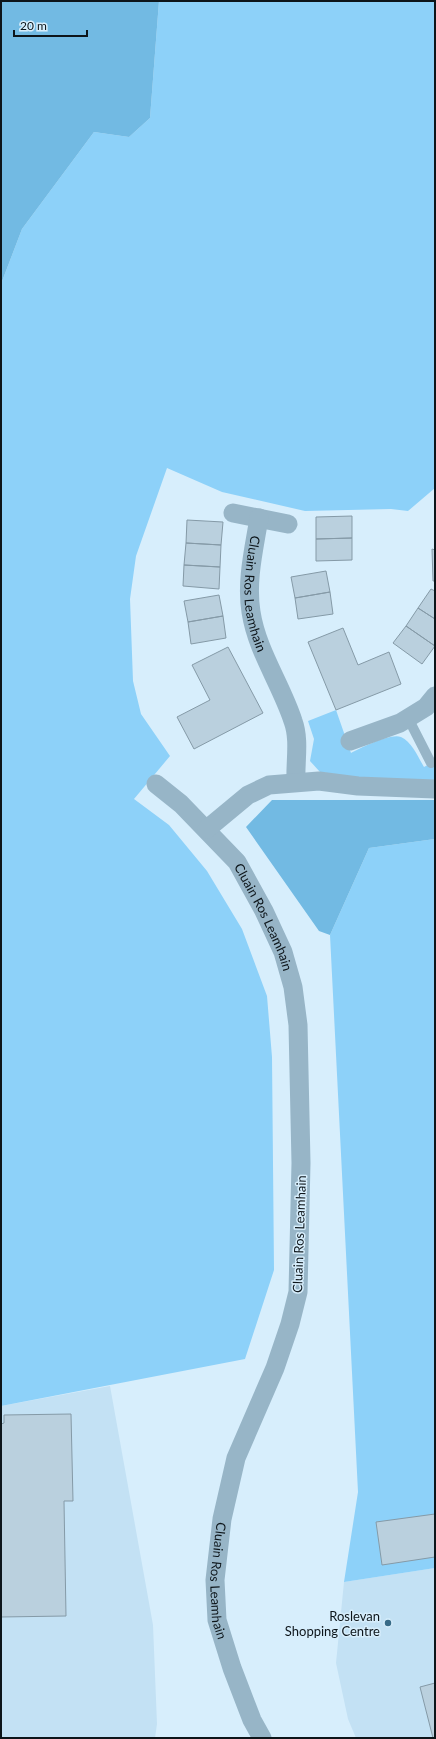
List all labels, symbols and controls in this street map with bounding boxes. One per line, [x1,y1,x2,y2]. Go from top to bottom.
scale bar [14,12,87,38]
text: 20 m [20,18,47,33]
street label: Cluain Ros Leamhain [241,535,270,654]
street label: Cluain Ros Leamhain [231,860,296,973]
street label: Cluain Ros Leamhain [289,1175,309,1293]
street label: Cluain Ros Leamhain [207,1522,231,1641]
place label: Roslevan Shopping Centre [285,1608,380,1639]
marker: Roslevan Shopping Centre [383,1618,393,1628]

